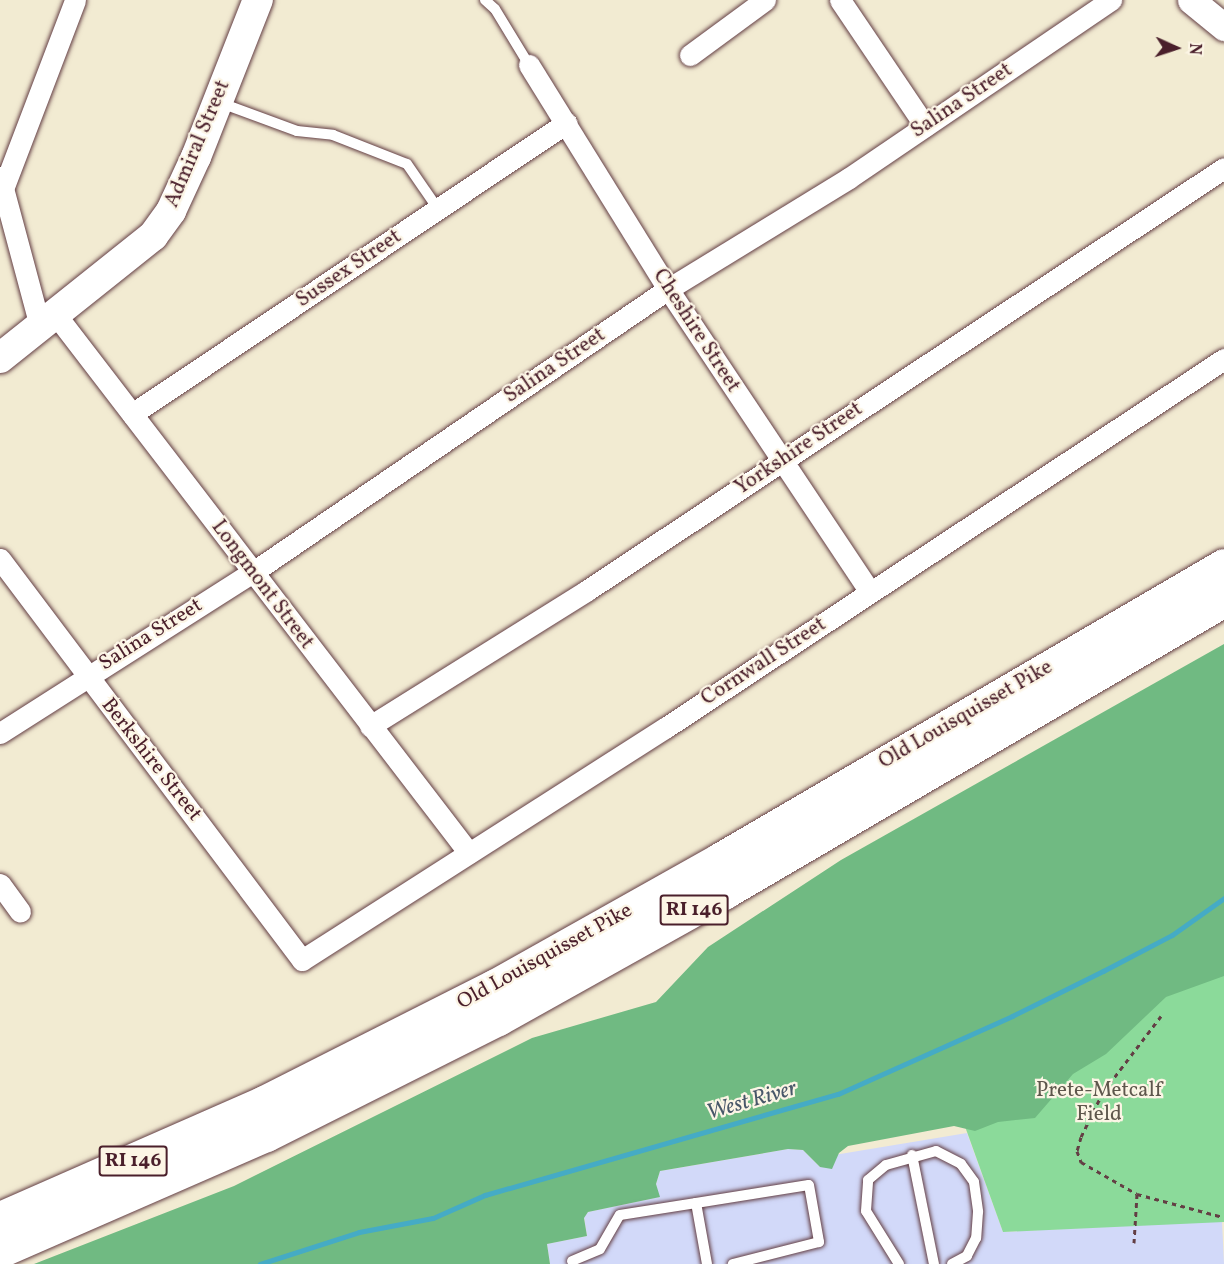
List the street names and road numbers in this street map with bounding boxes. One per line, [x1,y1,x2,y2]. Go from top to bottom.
street label: Salina Street [907,58,1017,144]
street label: Admiral Street [160,77,236,211]
street label: Sussex Street [292,225,406,313]
street label: Cheshire Street [647,265,745,397]
street label: Salina Street [500,323,610,409]
street label: Yorkshire Street [730,397,868,501]
street label: Longmont Street [205,515,319,655]
street label: Salina Street [95,593,207,677]
street label: Cornwall Street [697,612,831,712]
street label: Old Louisquisset Pike [875,655,1057,775]
street label: Berkshire Street [95,693,207,827]
road number: RI 146 [660,893,728,927]
street label: Old Louisquisset Pike [453,898,637,1016]
road number: RI 146 [98,1144,168,1178]

